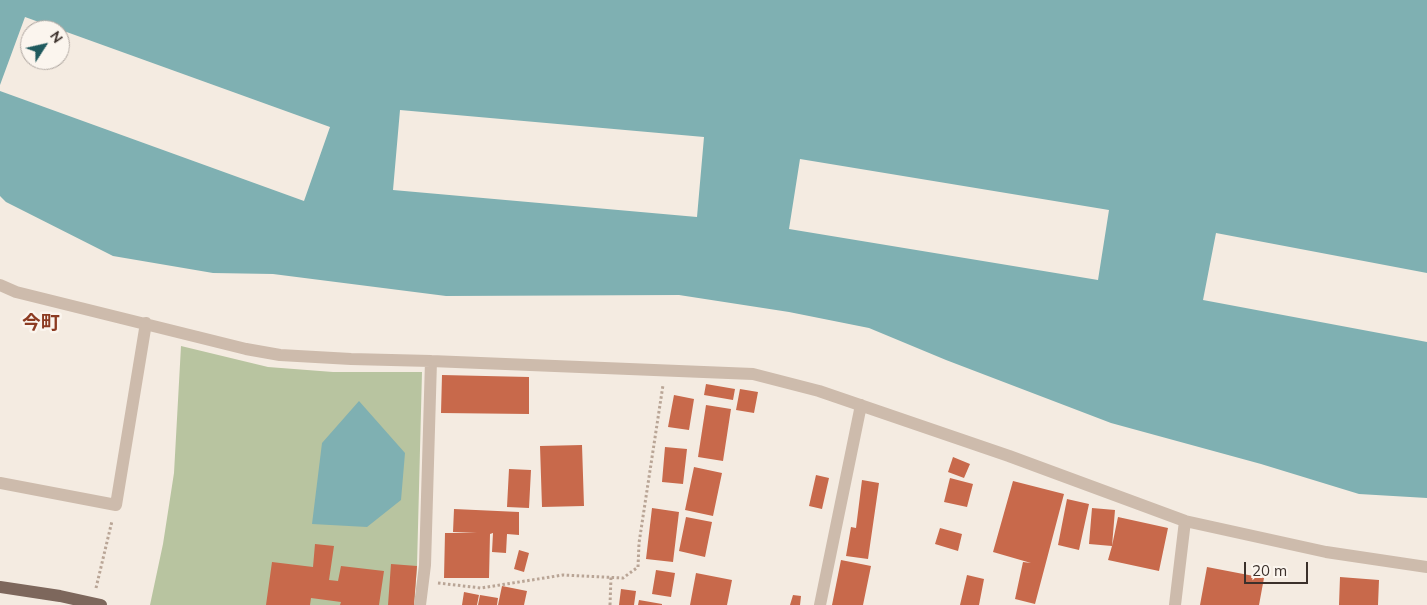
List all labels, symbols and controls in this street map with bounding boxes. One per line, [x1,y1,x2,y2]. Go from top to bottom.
north arrow [20,20,70,70]
text: N [46,27,67,46]
district label: 今町 [22,312,60,334]
scale bar [1247,552,1311,584]
text: 20 m [1252,561,1287,580]

